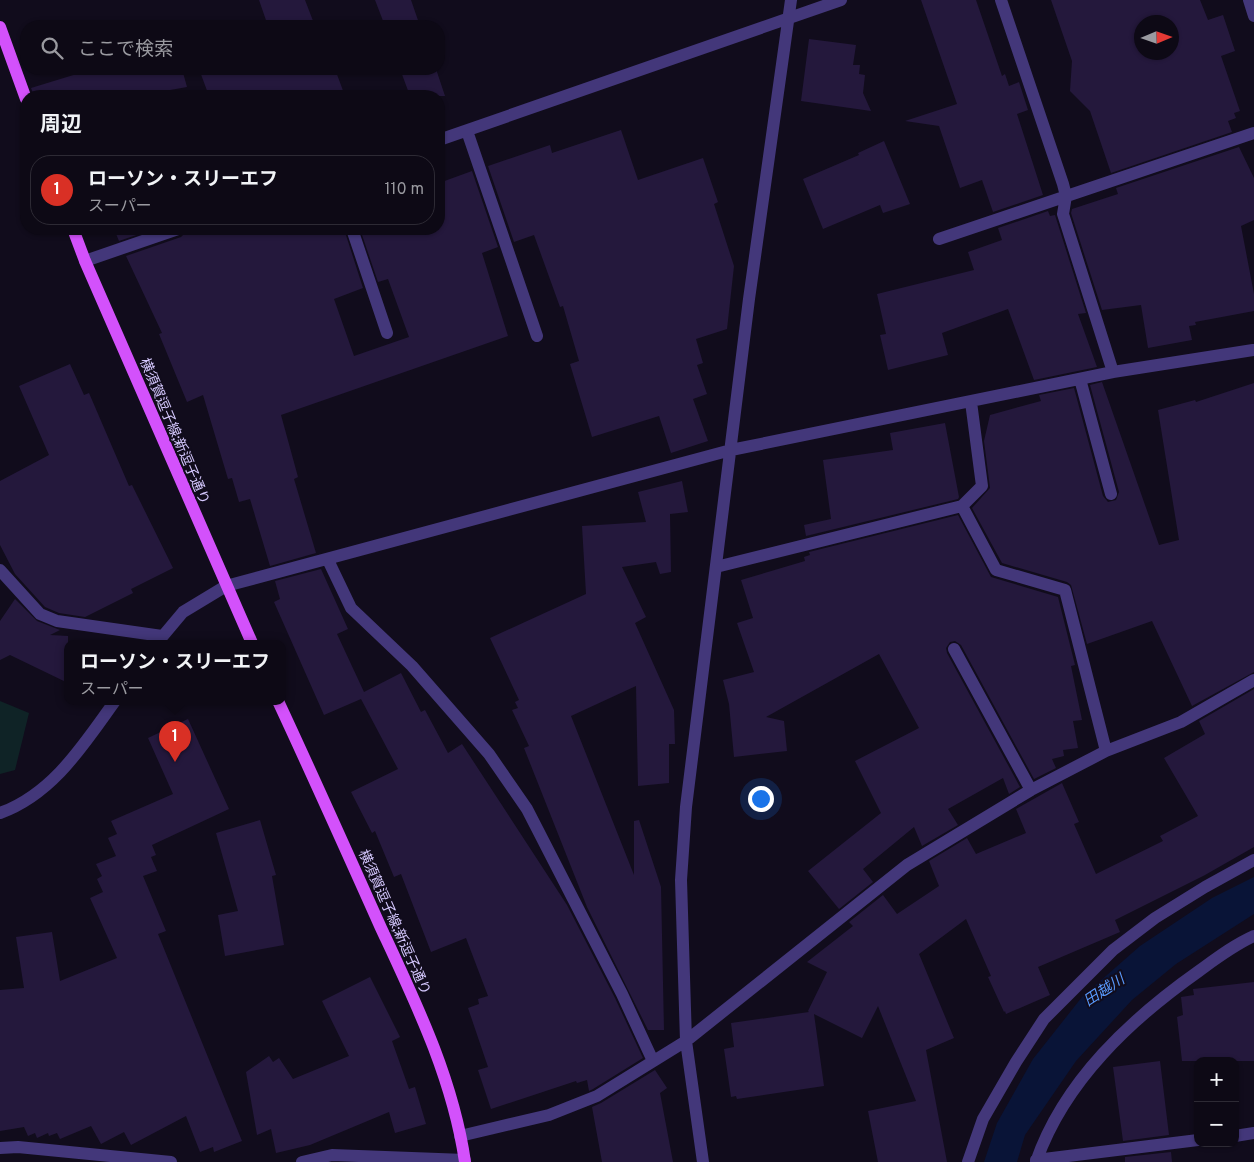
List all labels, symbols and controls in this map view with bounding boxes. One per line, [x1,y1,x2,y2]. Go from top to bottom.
north arrow [1134,15,1179,60]
search box [20,20,445,75]
icon: search [38,34,66,62]
text: ここで検索 [78,38,173,62]
text: 周辺 [40,112,82,139]
text: ローソン・スリーエフ [88,168,278,192]
text: 1 [54,180,60,200]
text: 110 m [384,180,424,200]
text: スーパー [88,197,152,217]
street label: 横須賀逗子線;新逗子通り [135,356,212,507]
popup [64,640,286,705]
text: ローソン・スリーエフ [80,651,270,675]
text: スーパー [80,680,144,700]
pin: 1 [159,721,191,762]
your location [748,786,774,812]
street label: 横須賀逗子線;新逗子通り [354,847,433,998]
water label: 田越川 [1081,970,1131,1011]
map controls [1194,1057,1239,1147]
button: + [1194,1057,1239,1102]
button: − [1194,1102,1239,1147]

